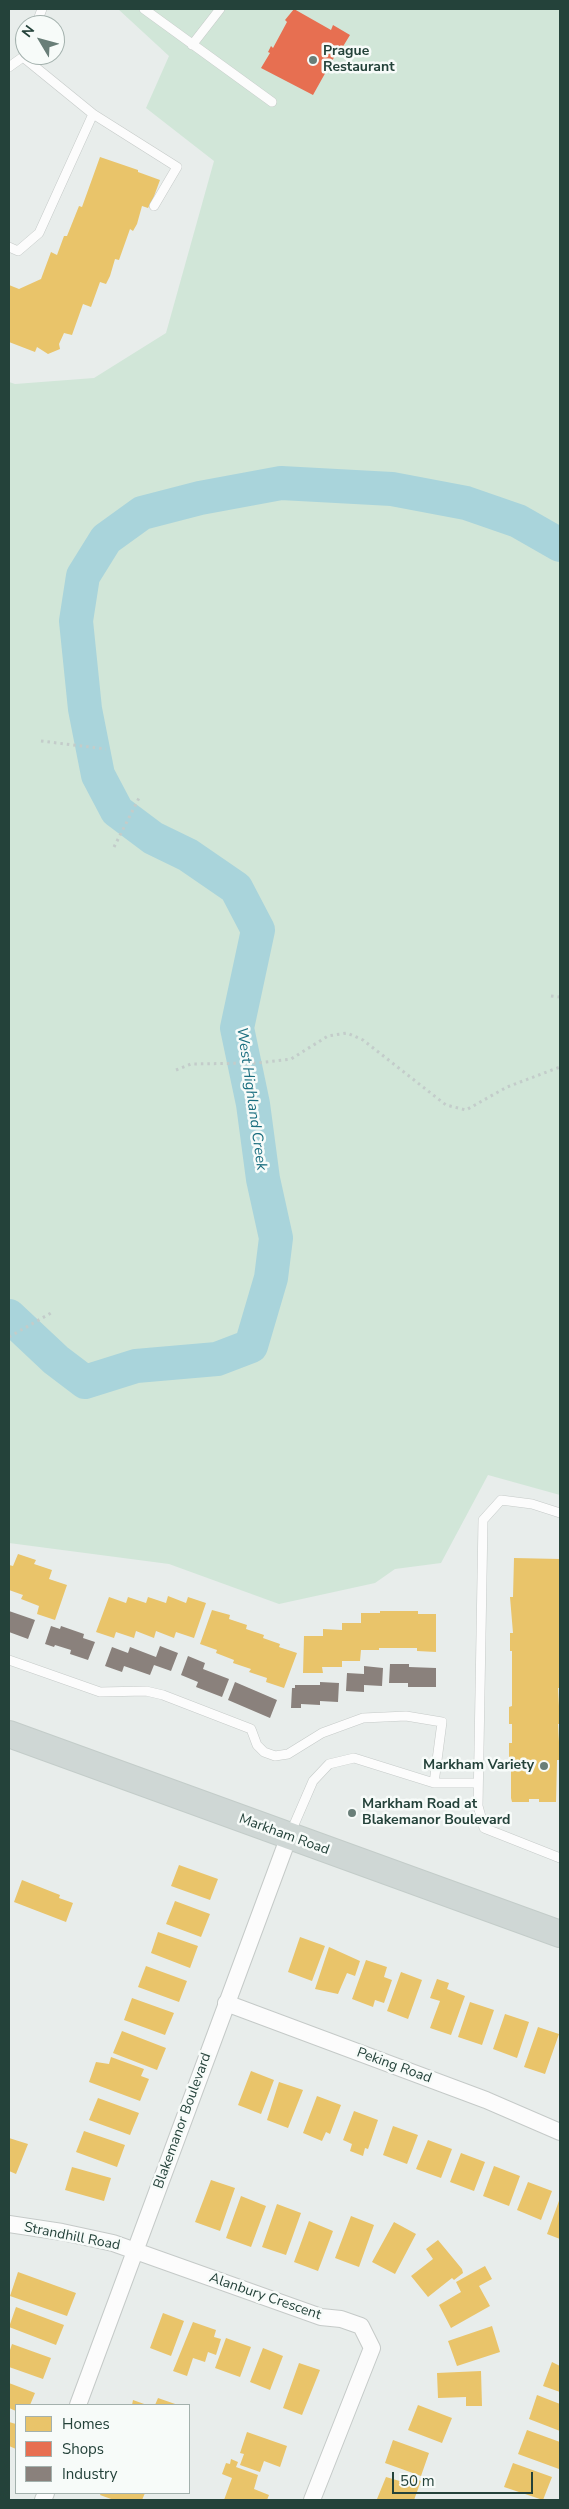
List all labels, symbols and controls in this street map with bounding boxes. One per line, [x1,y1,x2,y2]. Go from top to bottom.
north arrow [15,15,65,65]
text: N [18,21,39,41]
place label: Prague Restaurant [323,44,395,76]
marker: Prague Restaurant [307,54,319,66]
water label: West Highland Creek [232,1026,270,1172]
place label: Markham Variety [423,1758,534,1774]
marker: Markham Variety [538,1760,550,1772]
place label: Markham Road at Blakemanor Boulevard [362,1797,511,1830]
marker: Markham Road at Blakemanor Boulevard [346,1807,358,1819]
street label: Markham Road [237,1811,331,1859]
street label: Peking Road [354,2045,434,2087]
street label: Blakemanor Boulevard [151,2051,215,2191]
street label: Strandhill Road [22,2219,122,2255]
street label: Alanbury Crescent [207,2270,323,2324]
legend [15,2404,190,2494]
text: Homes [62,2414,110,2434]
text: Shops [62,2439,104,2459]
scale bar [394,2462,535,2494]
text: Industry [62,2464,117,2484]
text: 50 m [400,2471,435,2491]

